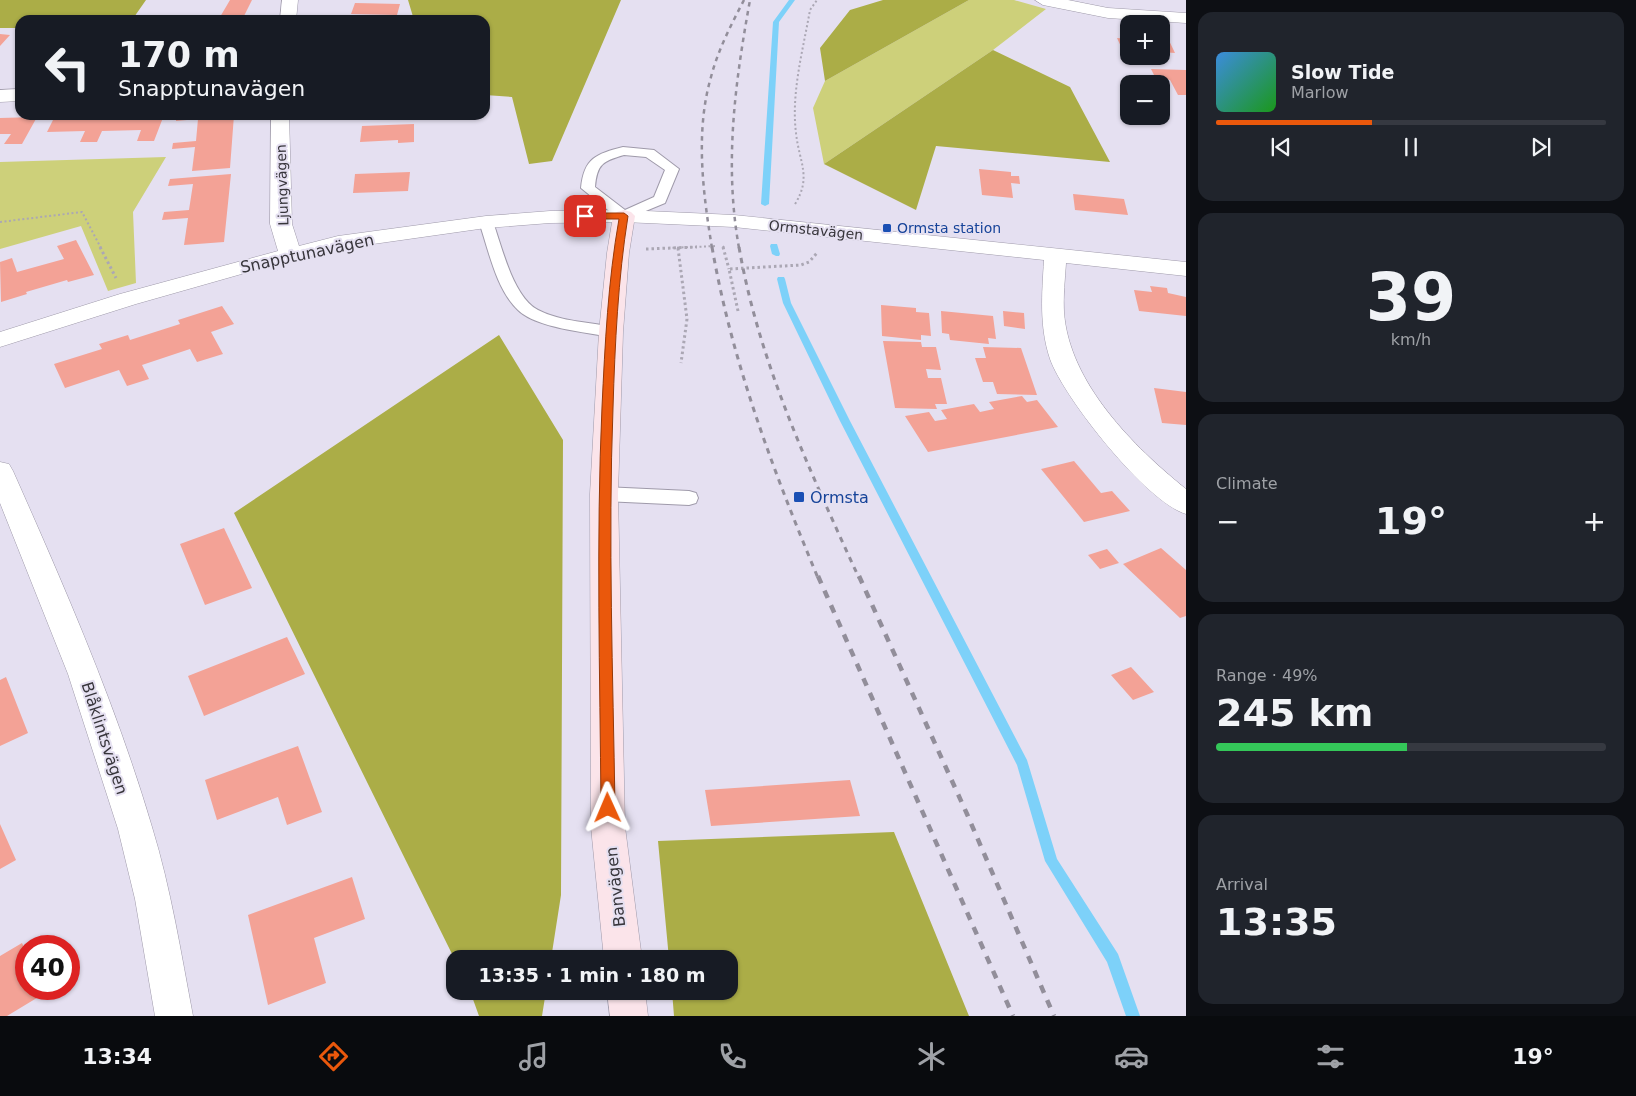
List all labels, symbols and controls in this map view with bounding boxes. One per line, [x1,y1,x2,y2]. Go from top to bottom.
map controls [1120,15,1170,125]
button: + [1120,15,1170,65]
icon: left [35,35,100,100]
text: 170 m [118,35,240,75]
text: Slow Tide [1291,61,1394,83]
button: − [1120,75,1170,125]
text: Snapptunavägen [118,76,305,101]
text: Marlow [1291,83,1349,102]
icon: previous [1267,133,1295,161]
icon: pause [1397,133,1425,161]
icon: next [1527,133,1555,161]
street label: Ljungvägen [273,144,291,226]
pin [564,195,606,237]
icon: arrive [571,202,599,230]
street label: Ormstavägen [768,217,864,243]
place label: Ormsta station [897,220,1001,236]
marker: Ormsta station [881,222,893,234]
street label: Snapptunavägen [239,230,376,277]
text: 39 [1366,260,1456,335]
text: km/h [1391,330,1431,349]
text: Climate [1216,474,1278,493]
place label: Ormsta [810,488,869,507]
marker: Ormsta [792,490,806,504]
text: 19° [1375,499,1447,543]
text: − [1216,505,1239,538]
text: + [1583,505,1606,538]
text: Range · 49% [1216,666,1318,685]
street label: Blåklintsvägen [77,679,132,797]
text: 245 km [1216,691,1373,735]
position arrow [581,781,633,833]
street label: Banvägen [602,846,629,928]
text: Arrival [1216,875,1268,894]
text: 13:35 [1216,900,1337,944]
speed limit sign: 40 [15,935,80,1000]
text: 13:35 · 1 min · 180 m [478,964,706,986]
icon: directions [316,1039,351,1074]
icon: music [516,1039,551,1074]
icon: phone [715,1039,750,1074]
icon: climate [914,1039,949,1074]
icon: car [1114,1039,1149,1074]
icon: filters [1313,1039,1348,1074]
text: 13:34 [82,1044,152,1069]
text: 19° [1512,1044,1554,1069]

